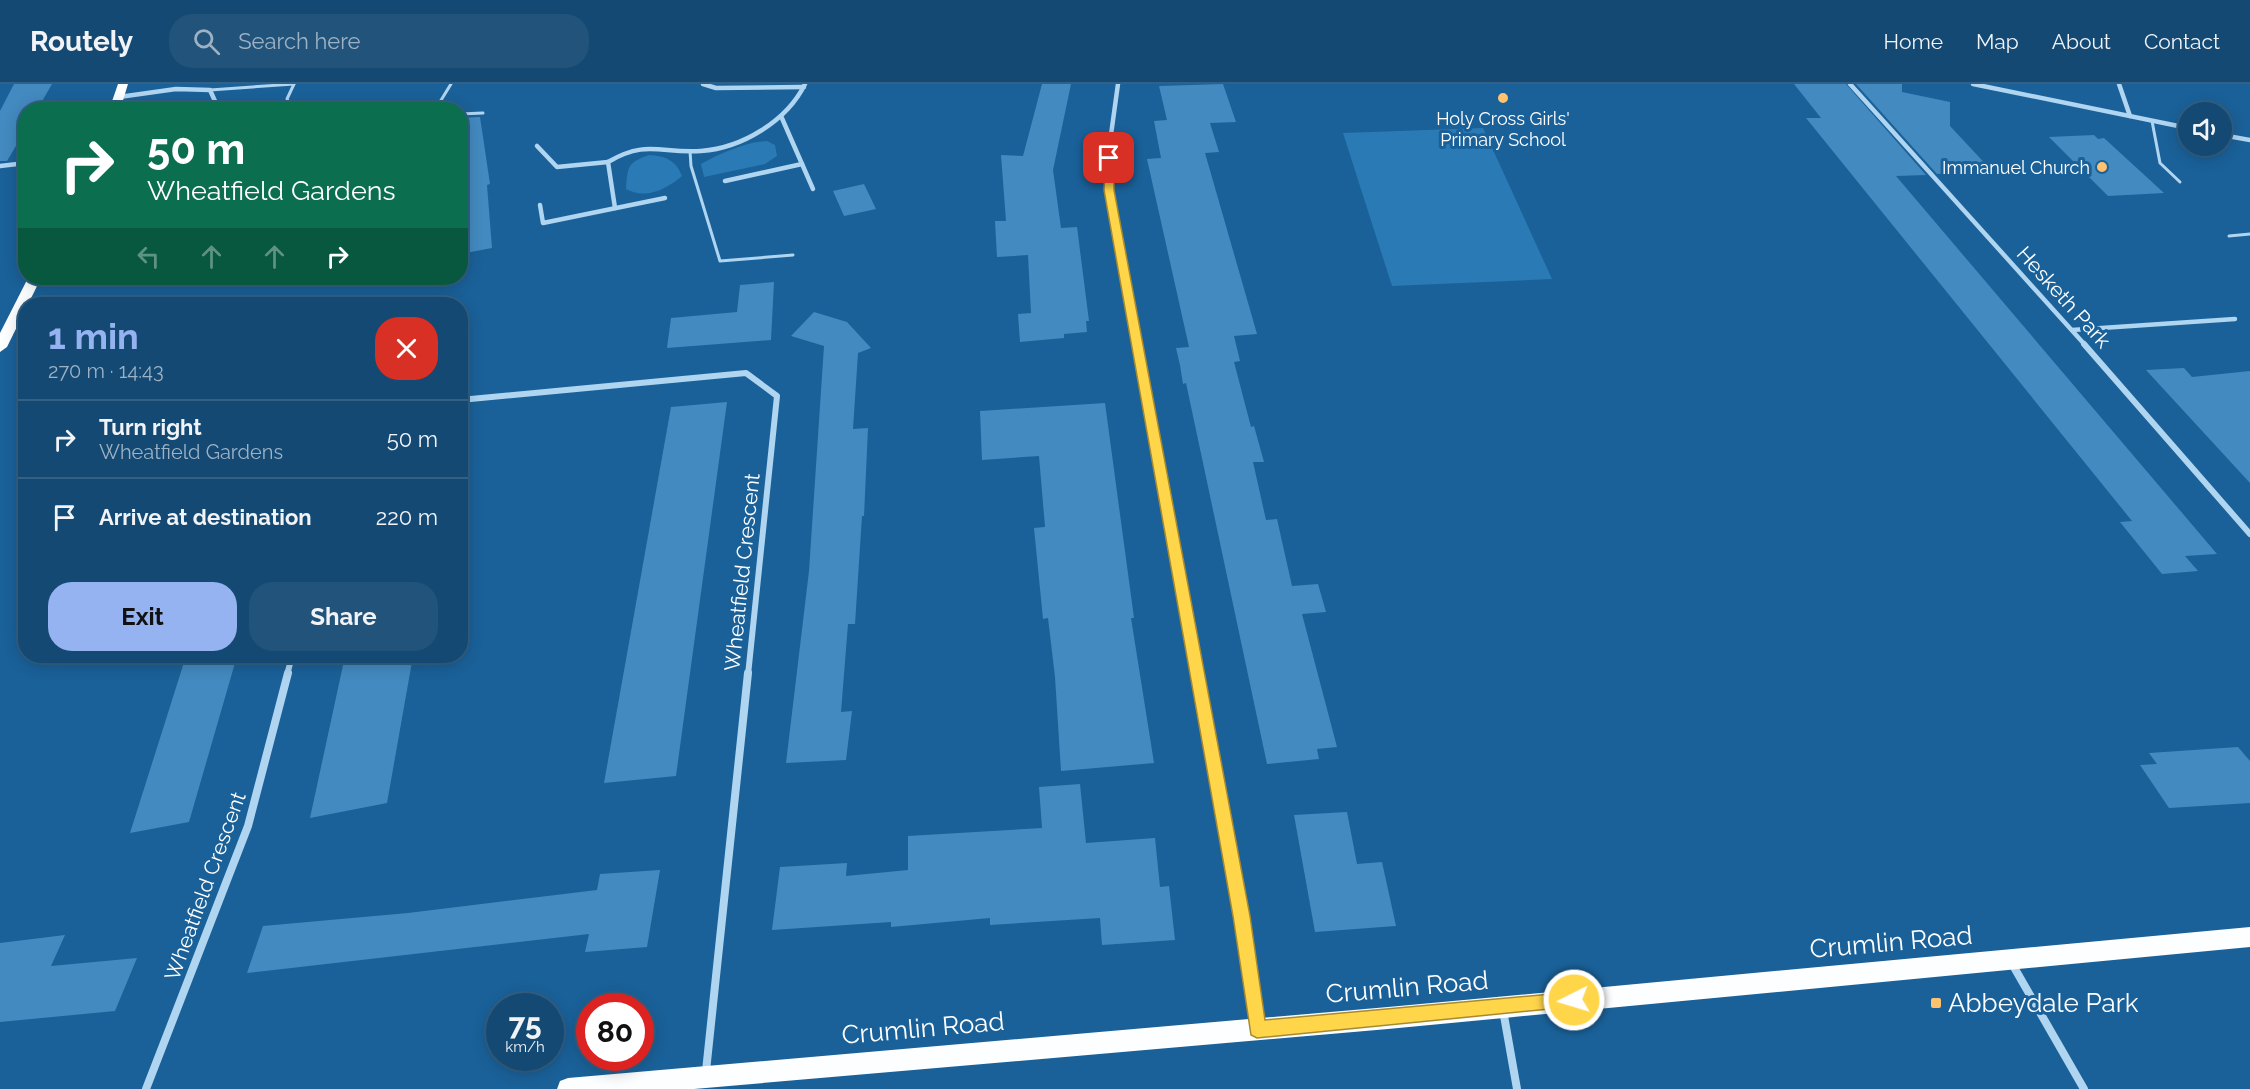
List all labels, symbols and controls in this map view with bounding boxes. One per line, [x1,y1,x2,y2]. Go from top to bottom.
search box [169,14,589,68]
text: Routely [30,25,133,58]
icon: search [190,25,223,58]
text: Search here [238,28,360,54]
text: Home [1884,29,1943,54]
text: Map [1976,29,2019,54]
text: About [2052,29,2111,54]
text: Contact [2144,29,2220,54]
marker: Holy Cross Girls' Primary School [1496,91,1510,105]
map controls [2178,102,2232,156]
button: sound [2178,102,2232,156]
place label: Holy Cross Girls' Primary School [1436,108,1570,150]
text: 50 m [147,125,245,174]
icon: right [48,126,126,204]
pin [1083,132,1134,183]
icon: arrive [1092,141,1125,174]
place label: Immanuel Church [1942,157,2090,178]
marker: Immanuel Church [2095,160,2109,174]
text: Wheatfield Gardens [147,175,396,206]
icon: left [132,240,165,273]
icon: ahead [195,240,228,273]
icon: ahead [258,240,291,273]
icon: right [321,240,354,273]
street label: Hesketh Park [2012,241,2116,353]
text: 1 min [48,315,139,357]
button: close [375,317,438,380]
text: 270 m · 14:43 [48,359,164,383]
text: Turn right [99,414,202,440]
icon: right [48,423,81,456]
text: 50 m [387,426,438,452]
text: Wheatfield Gardens [99,440,283,464]
street label: Wheatfield Crescent [719,472,765,672]
icon: arrive [48,501,81,534]
text: Arrive at destination [99,504,312,530]
text: 220 m [376,504,438,530]
button: Exit [48,582,237,651]
button: Share [249,582,438,651]
street label: Wheatfield Crescent [159,788,251,984]
street label: Crumlin Road [1808,920,1974,964]
street label: Crumlin Road [1324,965,1490,1009]
position arrow [1542,968,1606,1032]
place label: Abbeydale Park [1948,988,2139,1018]
speed limit sign: 80 [576,993,654,1071]
marker: Abbeydale Park [1929,996,1943,1010]
street label: Crumlin Road [840,1006,1006,1050]
text: 75 [508,1007,542,1042]
text: km/h [505,1038,545,1056]

